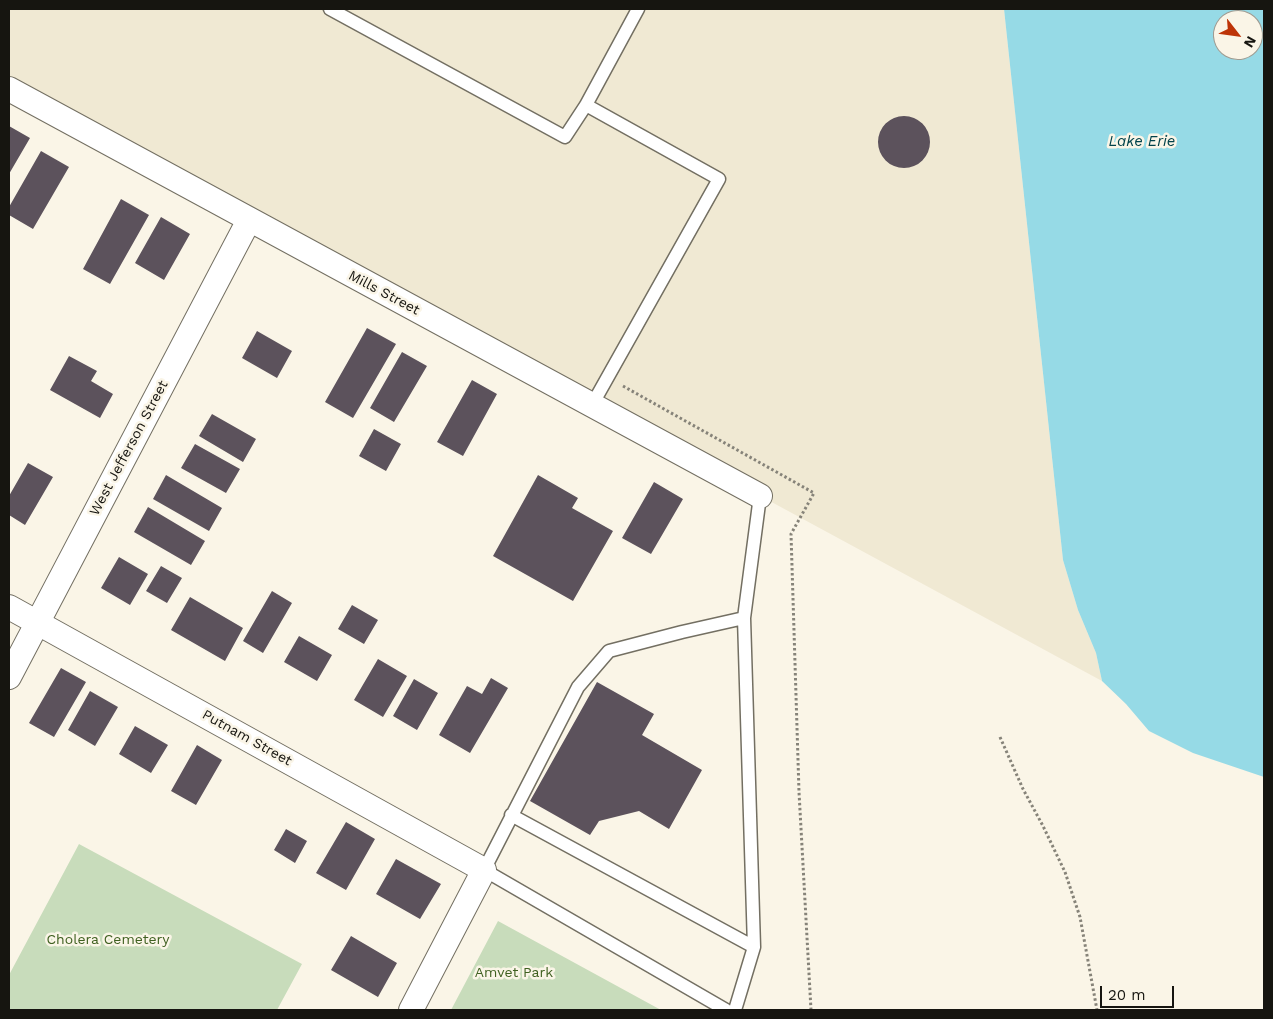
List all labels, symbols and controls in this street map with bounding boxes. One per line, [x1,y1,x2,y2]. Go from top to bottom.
north arrow [1213,10,1263,60]
text: N [1241,34,1260,50]
water label: Lake Erie [1109,133,1175,151]
street label: Mills Street [345,267,423,319]
street label: West Jefferson Street [86,378,172,518]
street label: Putnam Street [199,706,295,770]
park label: Cholera Cemetery [46,932,170,948]
park label: Amvet Park [475,965,553,981]
scale bar [1103,976,1177,1008]
text: 20 m [1108,986,1146,1004]

